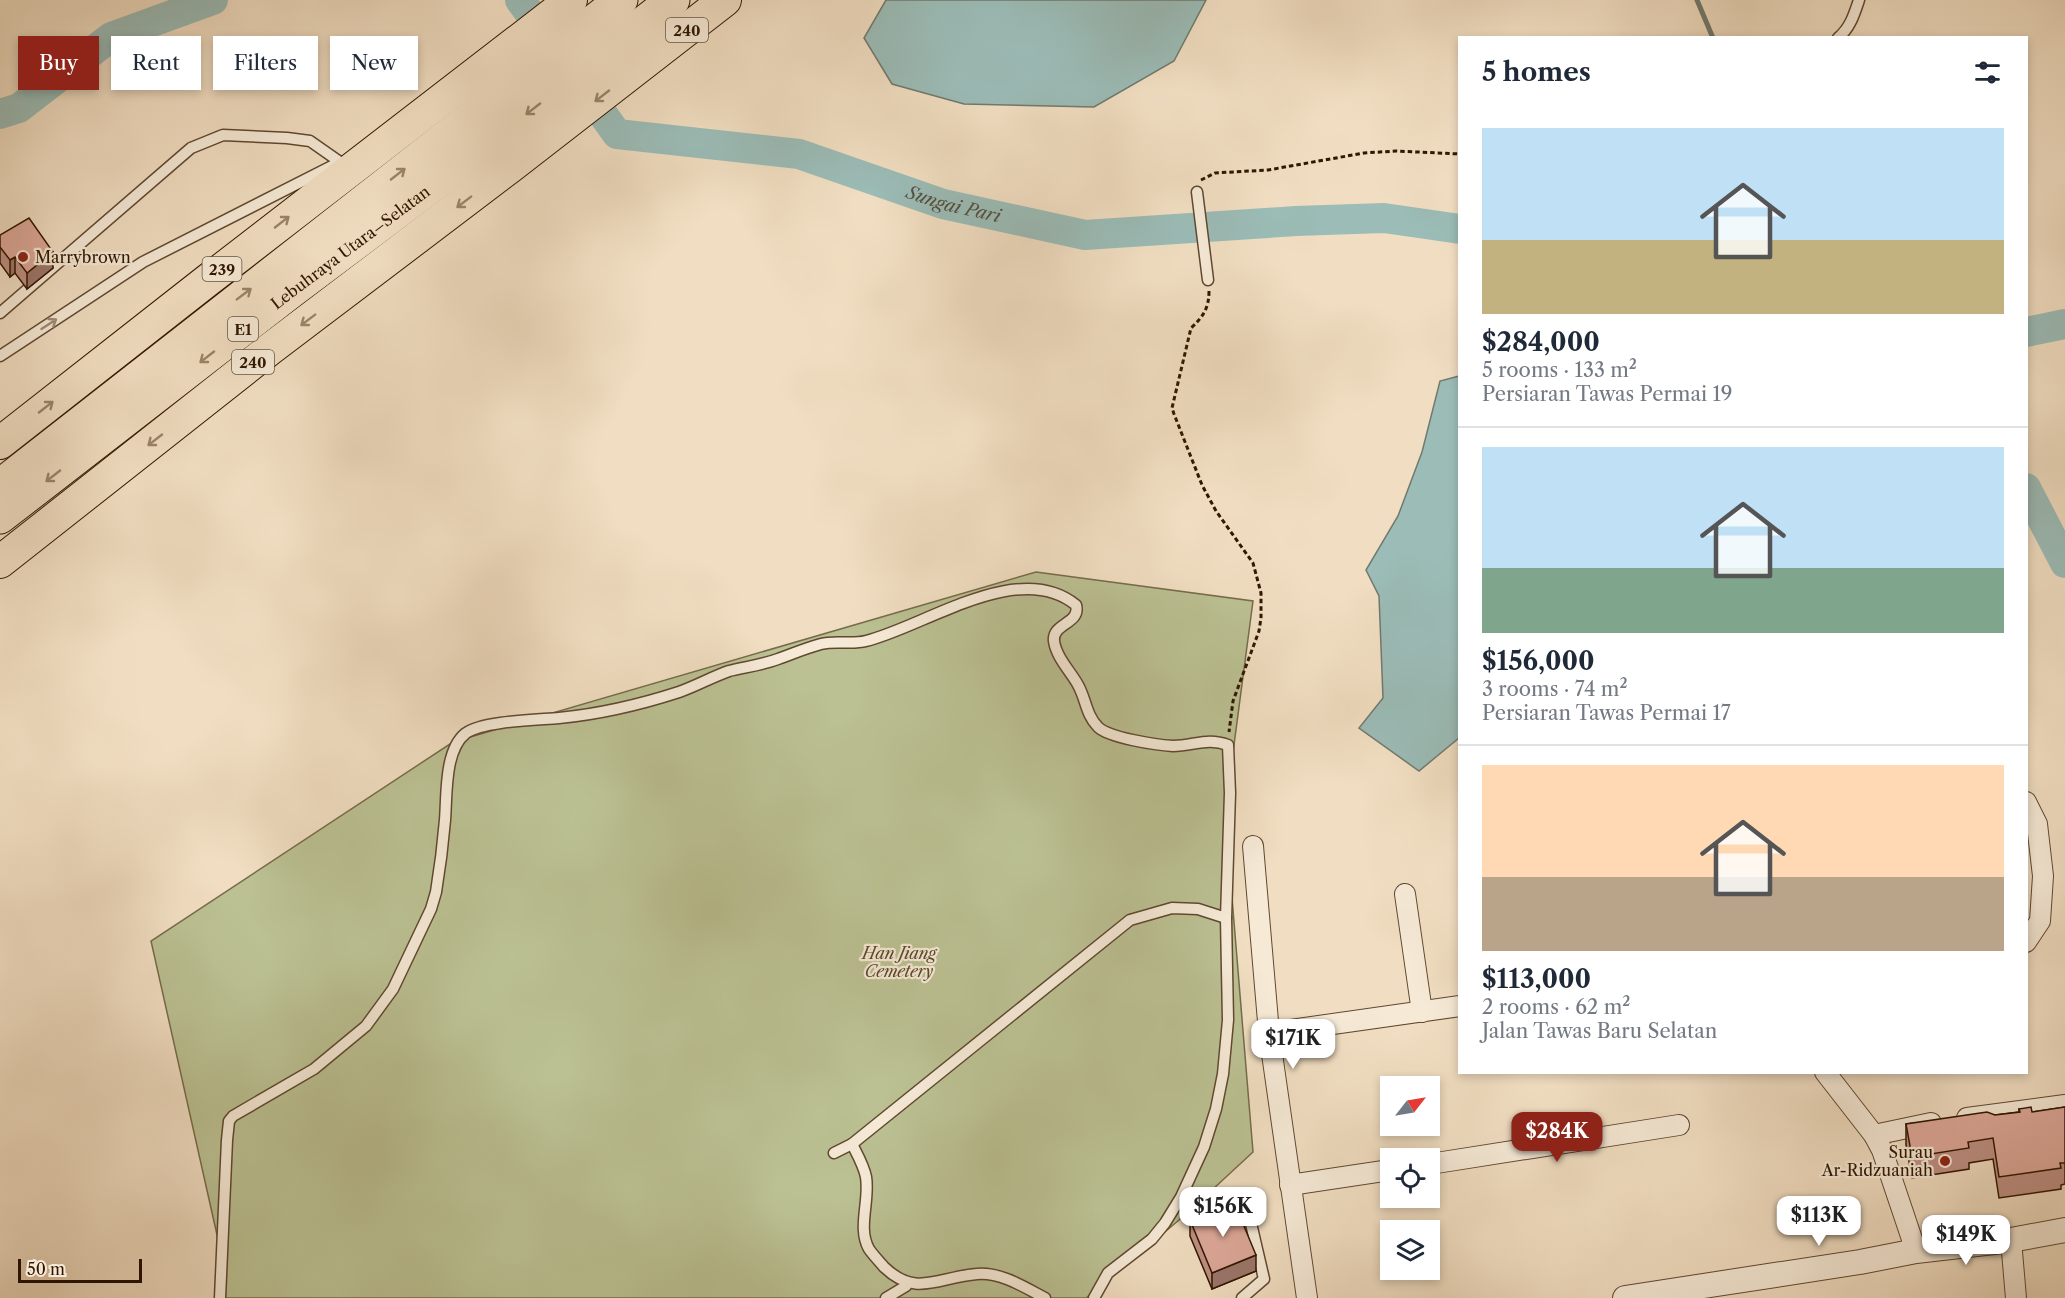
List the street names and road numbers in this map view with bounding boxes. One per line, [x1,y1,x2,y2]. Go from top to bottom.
road number: 240 [666,18,708,42]
street label: Lebuhraya Utara–Selatan [267,181,434,314]
road number: 239 [202,257,242,281]
road number: E1 [228,317,258,341]
road number: 240 [232,350,274,374]

